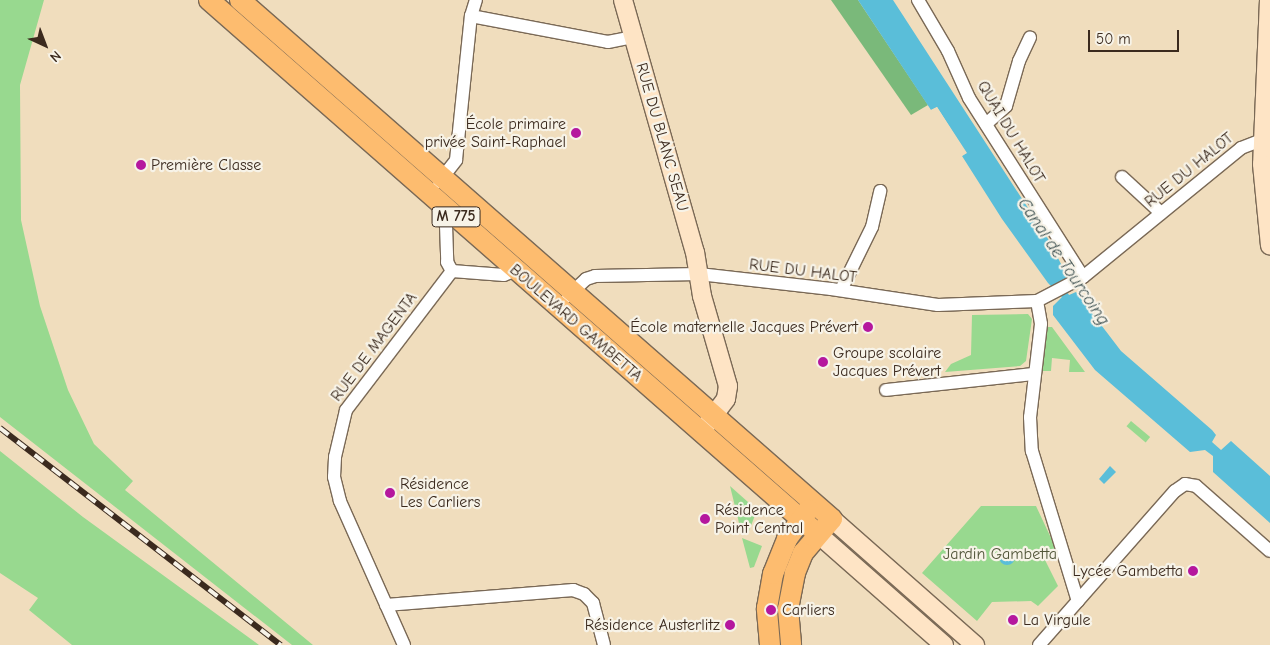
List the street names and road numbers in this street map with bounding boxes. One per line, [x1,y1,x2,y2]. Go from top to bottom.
street label: RUE DU BLANC SEAU [632,60,692,214]
street label: QUAI DU HALOT [973,77,1049,187]
street label: RUE DU HALOT [1141,128,1237,212]
road number: M 775 [431,204,481,230]
street label: RUE DU HALOT [748,255,858,287]
street label: BOULEVARD GAMBETTA [506,260,646,386]
street label: RUE DE MAGENTA [327,289,421,405]

